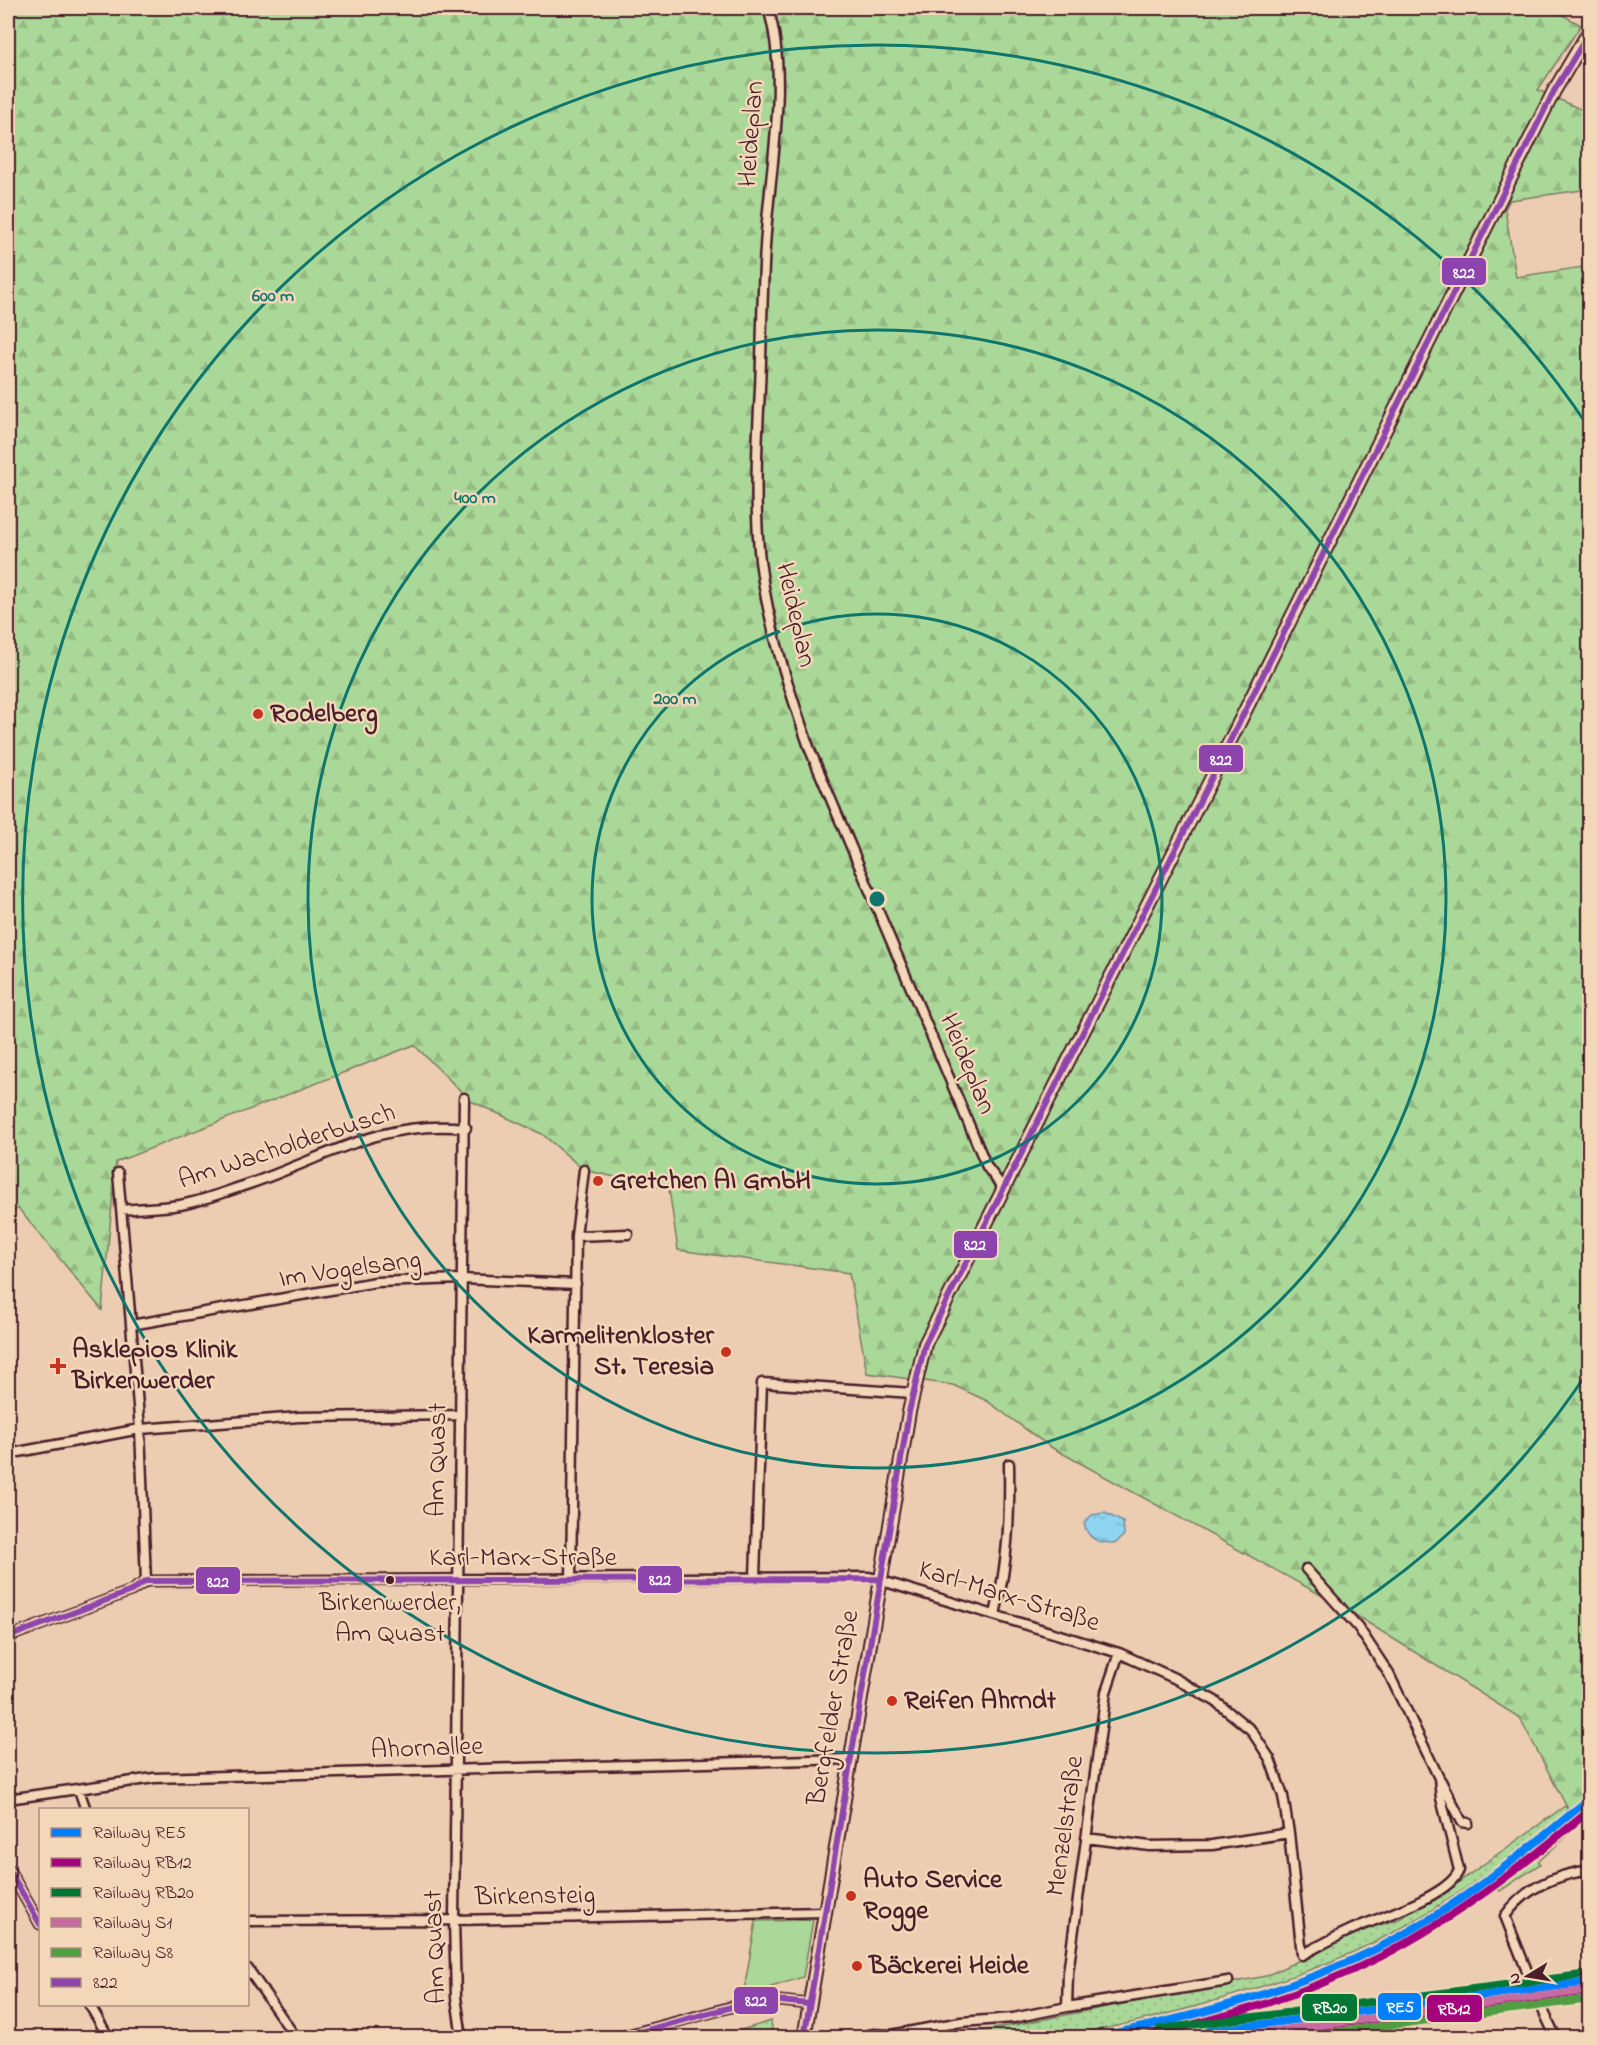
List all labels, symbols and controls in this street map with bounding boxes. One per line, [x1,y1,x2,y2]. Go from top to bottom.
street label: Heideplan [729,80,775,188]
line badge: 822 [1441,257,1487,286]
text: 822 [1452,262,1475,286]
text: 600 m [252,284,294,310]
text: 400 m [454,486,496,512]
street label: Heideplan [764,559,826,671]
text: 200 m [653,687,697,713]
place label: Rodelberg [270,695,378,735]
marker: Rodelberg [251,707,265,721]
line badge: 822 [1198,744,1244,773]
text: 822 [1209,749,1232,773]
centre of rings [867,889,887,909]
street label: Heideplan [928,1007,1006,1121]
street label: Am Wacholderbusch [173,1093,401,1201]
place label: Gretchen AI GmbH [610,1162,811,1201]
marker: Gretchen AI GmbH [591,1174,605,1188]
line badge: 822 [953,1230,998,1259]
text: 822 [963,1234,986,1258]
street label: Im Vogelsang [276,1241,424,1299]
place label: Karmelitenkloster St. Teresia [527,1317,715,1387]
place label: Asklepios Klinik Birkenwerder [70,1331,239,1401]
marker: Karmelitenkloster St. Teresia [719,1345,733,1359]
marker: Asklepios Klinik Birkenwerder [49,1357,67,1375]
street label: Am Quast [418,1402,458,1518]
street label: Karl-Marx-Straße [429,1539,618,1578]
street label: Karl-Marx-Straße [913,1551,1105,1643]
line badge: 822 [637,1565,683,1594]
line badge: 822 [195,1566,241,1595]
text: 822 [648,1569,671,1593]
text: 822 [206,1571,229,1595]
marker: Birkenwerder, Am Quast [384,1574,396,1586]
place label: Birkenwerder, Am Quast [318,1585,461,1654]
street label: Bergfelder Straße [797,1606,871,1810]
place label: Reifen Ahrndt [904,1682,1057,1721]
marker: Reifen Ahrndt [885,1694,899,1708]
street label: Ahornallee [370,1728,485,1770]
street label: Menzelstraße [1037,1752,1095,1899]
legend [39,1808,249,2006]
text: Railway RE5 [93,1821,186,1847]
text: Railway RB12 [93,1851,192,1877]
place label: Auto Service Rogge [863,1861,1003,1932]
street label: Birkensteig [473,1876,596,1918]
text: Railway RB20 [93,1881,194,1907]
street label: Am Quast [415,1889,457,2005]
marker: Auto Service Rogge [844,1889,858,1903]
text: Railway S1 [93,1911,173,1937]
text: Railway S8 [93,1941,174,1967]
north arrow [1498,1946,1558,2006]
place label: Bäckerei Heide [867,1947,1030,1986]
marker: Bäckerei Heide [850,1959,864,1973]
text: 822 [93,1971,118,1997]
text: N [1502,1971,1528,1986]
line badge: 822 [733,1986,779,2015]
text: 822 [744,1990,767,2014]
line badge: RE5 [1377,1992,1422,2021]
line badge: RB20 [1301,1993,1358,2022]
line badge: RB12 [1426,1994,1483,2023]
text: RE5 [1385,1996,1415,2020]
text: RB20 [1312,1997,1347,2021]
text: RB12 [1437,1998,1470,2022]

